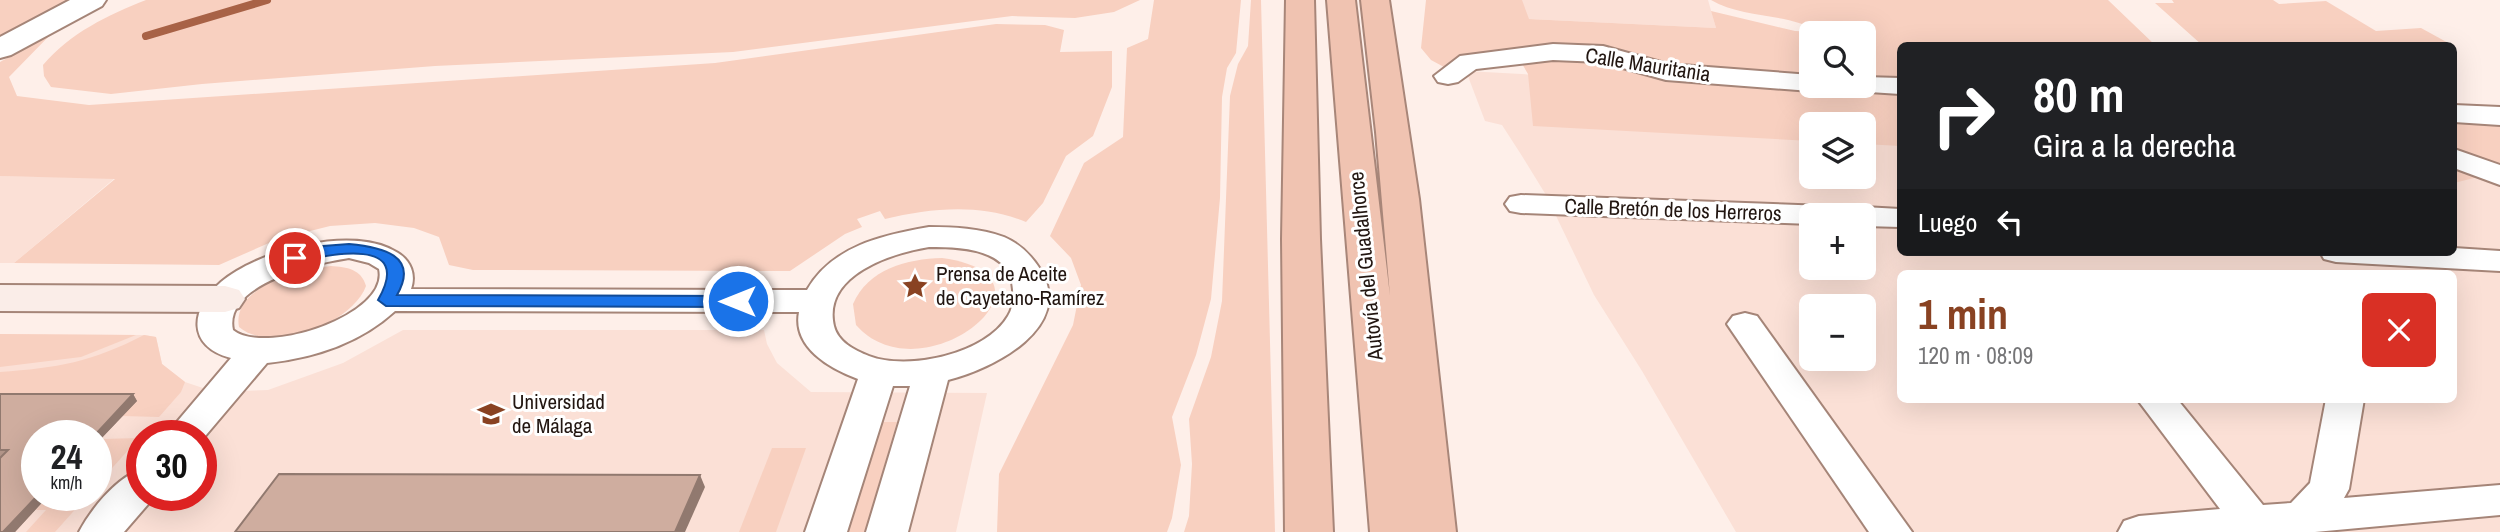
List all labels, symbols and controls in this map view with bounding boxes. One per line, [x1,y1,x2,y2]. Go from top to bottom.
map controls [1799,21,1876,371]
button: search [1799,21,1876,98]
street label: Calle Mauritania [1583,40,1713,89]
text: 80 m [2033,61,2125,127]
icon: right [1918,70,2009,161]
button: layers [1799,112,1876,189]
text: Gira a la derecha [2033,124,2236,167]
street label: Autovía del Guadalhorce [1341,170,1390,363]
street label: Calle Bretón de los Herreros [1564,191,1782,228]
button: + [1799,203,1876,280]
icon: left [1991,203,2029,241]
text: Luego [1918,205,1977,240]
pin [265,228,325,288]
icon: arrive [276,239,314,277]
place label: Prensa de Aceite de Cayetano-Ramírez [936,259,1105,312]
position arrow [701,264,775,338]
place icon: Prensa de Aceite de Cayetano-Ramírez [900,271,930,301]
text: 1 min [1918,286,2008,342]
button: close [2362,293,2436,367]
button: − [1799,294,1876,371]
text: 120 m · 08:09 [1918,340,2033,371]
place label: Universidad de Málaga [512,387,605,440]
school or university icon: Universidad de Málaga [476,399,506,429]
speed limit sign: 30 [126,420,217,511]
text: 24 [51,433,82,480]
text: km/h [51,470,83,495]

